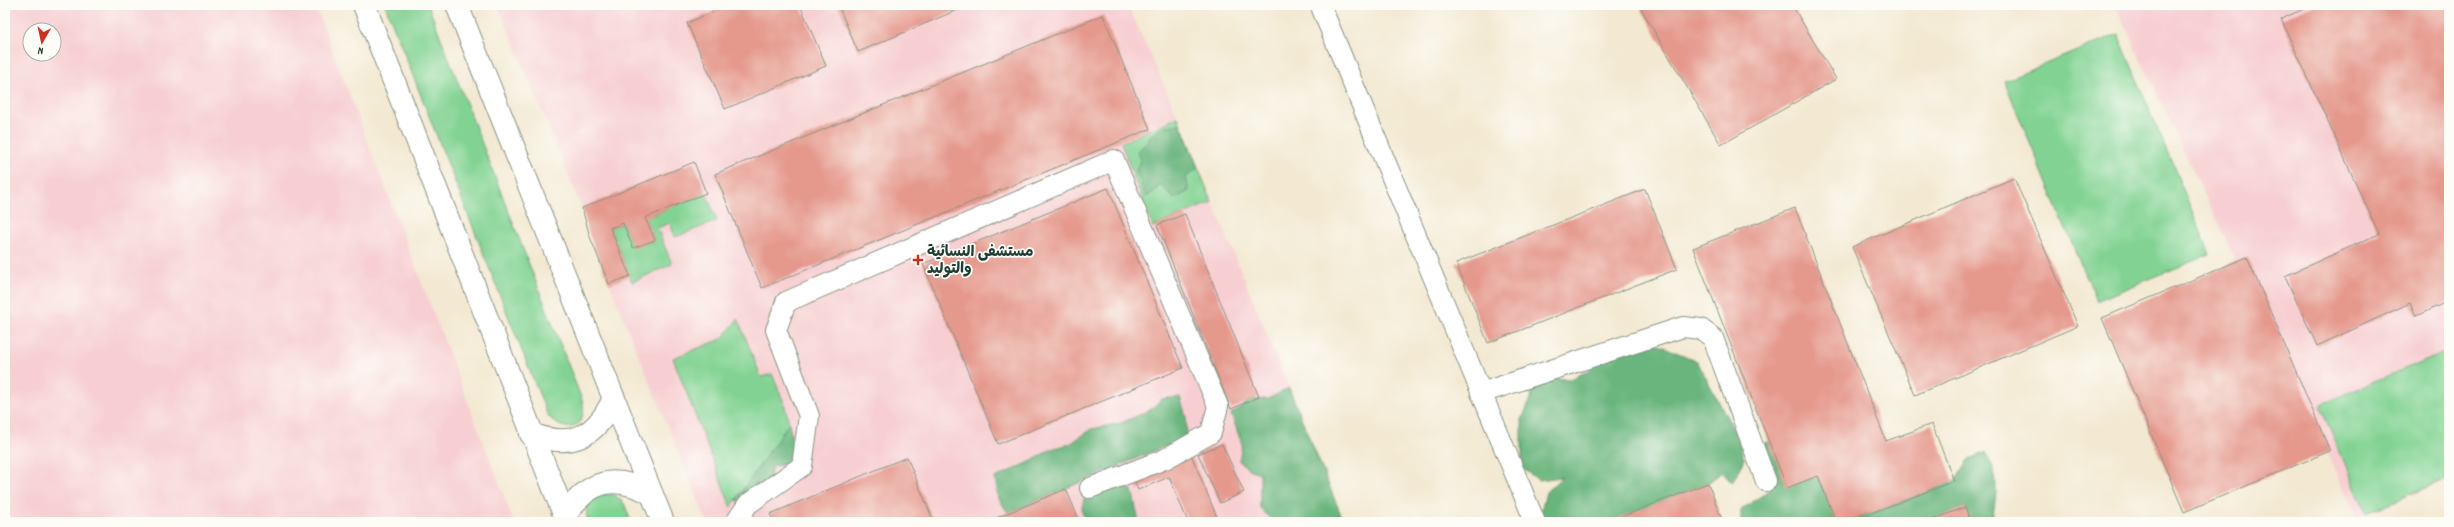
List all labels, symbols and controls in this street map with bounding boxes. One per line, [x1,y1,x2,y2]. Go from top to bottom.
north arrow [22,22,62,62]
text: N [36,41,45,58]
place label: مستشفى النسائية والتوليد [927,242,1034,281]
marker: مستشفى النسائية والتوليد [912,254,924,266]

